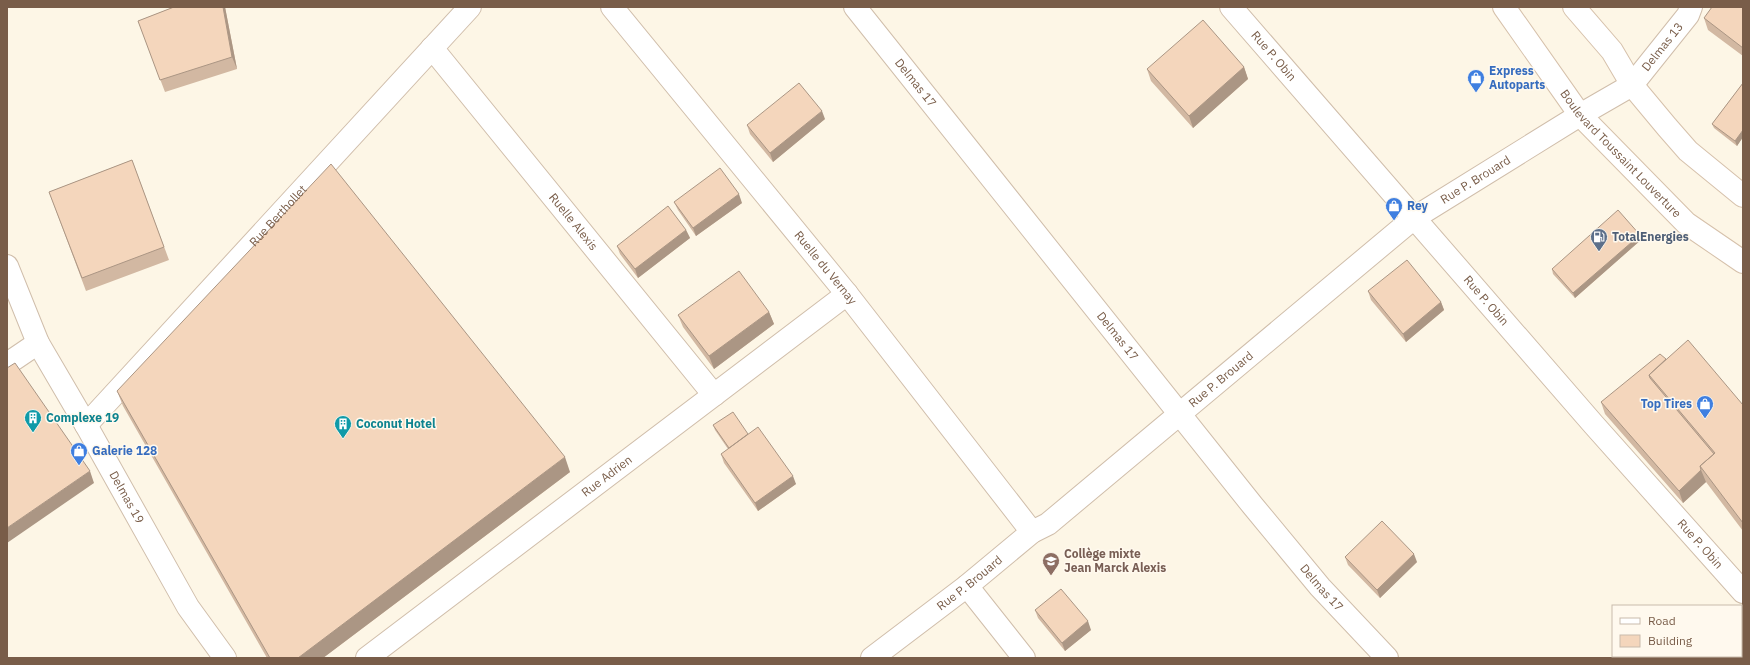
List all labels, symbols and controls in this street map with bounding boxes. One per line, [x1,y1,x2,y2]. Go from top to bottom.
street label: Delmas 13 [1638,19,1686,74]
street label: Rue P. Obin [1248,28,1300,84]
street label: Delmas 17 [892,55,940,110]
place label: Express Autoparts [1489,63,1545,92]
shop icon: Express Autoparts [1466,68,1486,93]
street label: Boulevard Toussaint Louverture [1557,86,1685,221]
street label: Rue P. Brouard [1437,152,1513,207]
street label: Rue Berthollet [246,182,310,249]
street label: Ruelle Alexis [546,190,601,253]
shop icon: Rey [1384,196,1404,221]
place label: Rey [1407,198,1429,213]
fuel station icon: TotalEnergies [1589,227,1609,252]
street label: Ruelle du Vernay [791,228,860,307]
place label: TotalEnergies [1612,229,1689,244]
street label: Rue P. Obin [1461,272,1512,328]
street label: Delmas 17 [1094,308,1142,363]
street label: Rue P. Brouard [1185,348,1256,410]
shop icon: Top Tires [1695,394,1715,419]
place label: Top Tires [1641,396,1692,411]
building icon: Complexe 19 [23,408,43,433]
place label: Complexe 19 [46,410,119,425]
building icon: Coconut Hotel [333,414,353,439]
place label: Coconut Hotel [356,416,436,431]
shop icon: Galerie 128 [69,441,89,466]
place label: Galerie 128 [92,443,157,458]
street label: Rue Adrien [578,452,635,500]
street label: Delmas 19 [106,468,148,526]
street label: Rue P. Obin [1674,516,1727,572]
place label: Collège mixte Jean Marck Alexis [1064,546,1166,575]
school or university icon: Collège mixte Jean Marck Alexis [1041,551,1061,576]
street label: Rue P. Brouard [933,552,1005,613]
street label: Delmas 17 [1297,561,1347,614]
legend [1612,605,1742,657]
text: Road [1648,613,1676,628]
text: Building [1648,633,1693,648]

